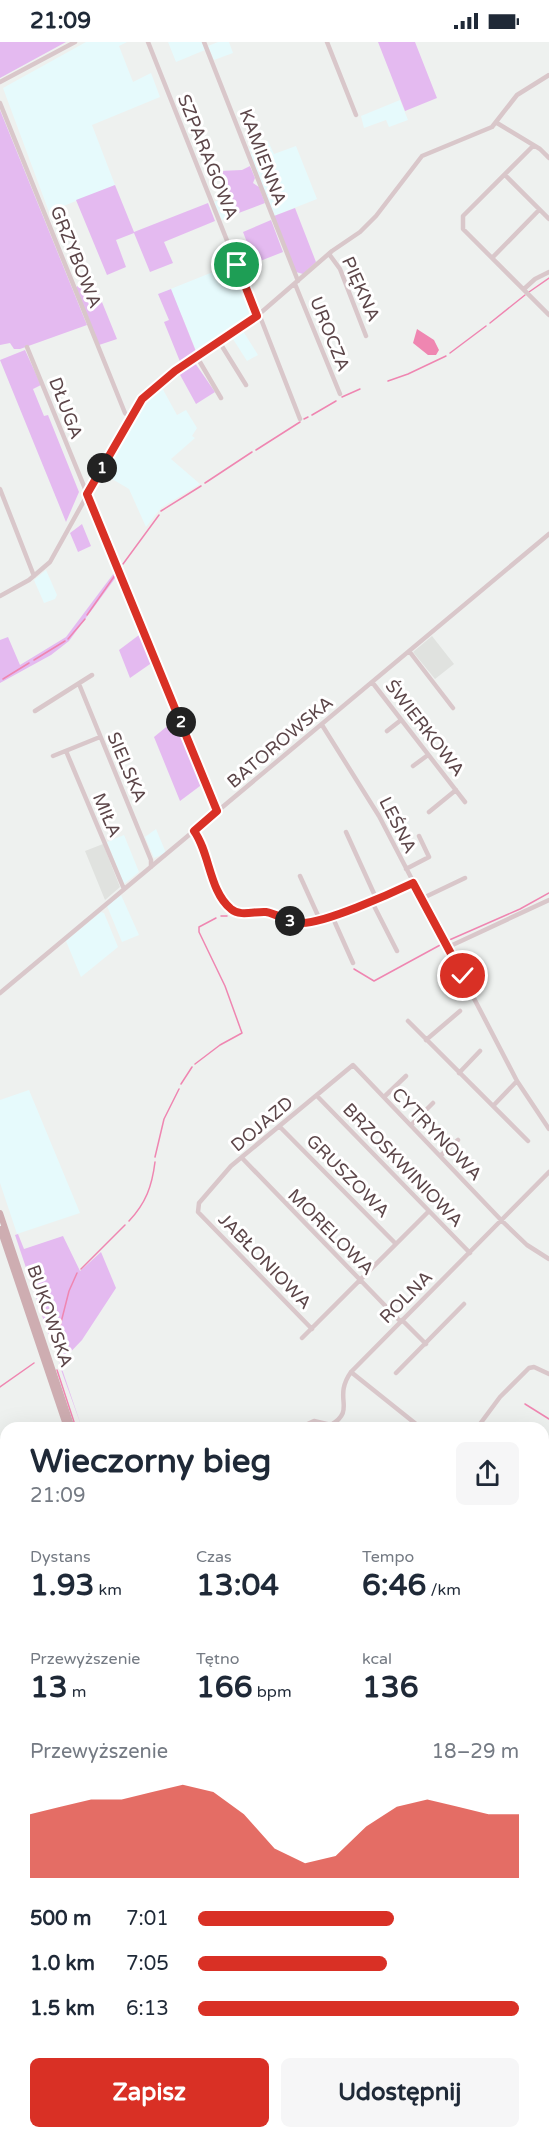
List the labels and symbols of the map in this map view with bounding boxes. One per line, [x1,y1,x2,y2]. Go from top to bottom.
street label: SZPARAGOWA [173,91,243,223]
street label: KAMIENNA [235,106,291,208]
street label: GRZYBOWA [46,203,106,311]
pin [211,239,262,290]
street label: PIĘKNA [337,253,385,325]
street label: UROCZA [305,293,355,375]
street label: DŁUGA [44,374,88,442]
pin: 1 [87,453,117,483]
street label: ŚWIERKOWA [380,675,470,781]
street label: BATOROWSKA [222,691,338,793]
pin: 2 [166,707,196,737]
street label: SIELSKA [102,729,152,805]
street label: MIŁA [88,790,126,840]
street label: LEŚNA [374,793,422,857]
pin: 3 [275,906,305,936]
pin [437,950,488,1001]
street label: CYTRYNOWA [387,1083,487,1185]
street label: DOJAZD [226,1092,298,1156]
street label: BRZOSKWINIOWA [338,1098,468,1232]
street label: GRUSZOWA [302,1130,394,1222]
street label: MORELOWA [283,1184,379,1280]
street label: JABŁONIOWA [214,1208,316,1314]
street label: BUKOWSKA [22,1262,78,1370]
street label: ROLNA [375,1266,437,1328]

